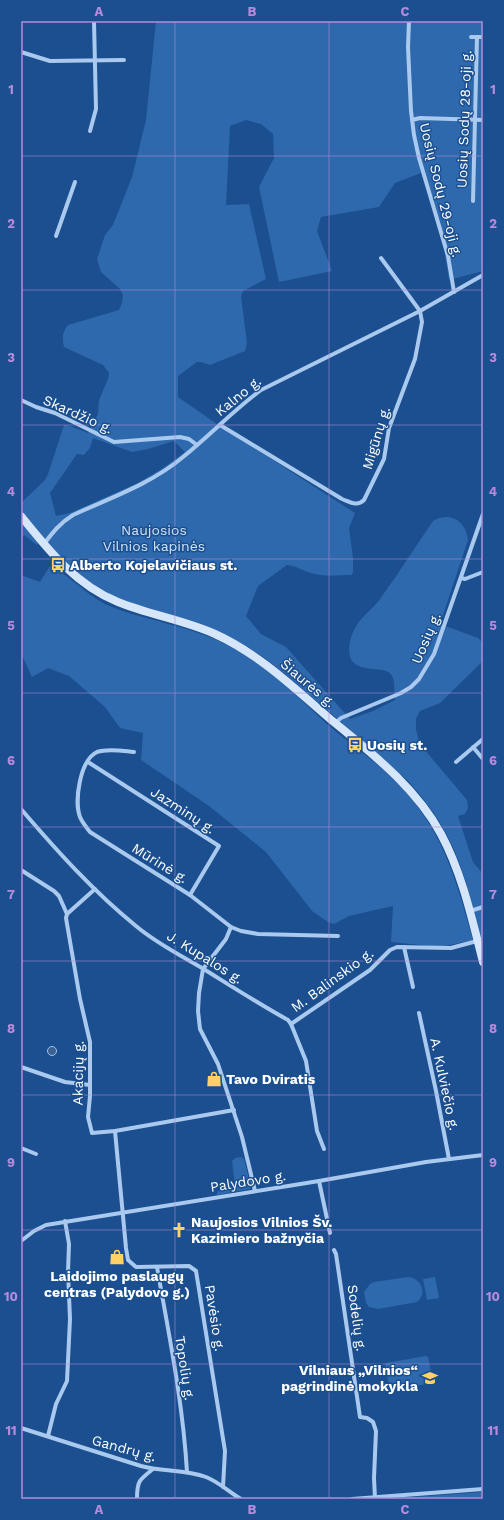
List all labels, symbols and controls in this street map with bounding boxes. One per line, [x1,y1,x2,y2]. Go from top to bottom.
text: A [95,4,104,19]
text: B [248,4,257,19]
text: C [401,4,410,19]
street label: Uosių Sodų 28-oji g. [454,50,474,188]
text: 1 [8,82,14,97]
text: 1 [490,82,496,97]
street label: Uosių Sodų 29-oji g. [417,121,465,259]
text: 2 [7,216,15,231]
text: 2 [489,216,497,231]
text: 3 [7,350,15,365]
text: 3 [489,350,497,365]
street label: Kalno g. [212,373,264,419]
street label: Skardžio g. [41,392,115,436]
street label: Migūnų g. [359,405,393,471]
text: 4 [7,484,16,499]
text: 4 [489,484,498,499]
park label: Naujosios Vilnios kapinės [103,522,205,554]
bus stop icon: Alberto Kojelavičiaus st. [49,556,67,574]
place label: Alberto Kojelavičiaus st. [70,557,237,573]
street label: Uosių g. [408,610,444,666]
text: 5 [7,618,15,633]
text: 5 [489,618,497,633]
street label: Šiaurės g. [278,656,338,710]
bus stop icon: Uosių st. [346,736,364,754]
place label: Uosių st. [367,737,427,753]
text: 6 [7,753,15,768]
text: 6 [489,753,497,768]
street label: Jazminų g. [148,783,218,837]
street label: Mūrinė g. [129,840,191,886]
text: 7 [7,887,15,902]
text: 7 [489,887,497,902]
street label: J. Kupalos g. [164,927,246,987]
street label: M. Balinskio g. [288,945,376,1015]
text: 8 [7,1021,15,1036]
text: 8 [489,1021,497,1036]
street label: A. Kulviečio g. [427,1036,463,1132]
street label: Akacijų g. [69,1040,87,1106]
shop icon: Tavo Dviratis [205,1070,223,1088]
place label: Tavo Dviratis [226,1071,316,1087]
text: 9 [7,1155,15,1170]
text: 9 [489,1155,497,1170]
street label: Palydovo g. [209,1167,287,1195]
place label: Naujosios Vilnios Šv. Kazimiero bažnyčia [191,1214,332,1246]
church icon: Naujosios Vilnios Šv. Kazimiero bažnyčia [170,1221,188,1239]
shop icon: Laidojimo paslaugų centras (Palydovo g.) [108,1248,126,1266]
place label: Laidojimo paslaugų centras (Palydovo g.) [44,1268,190,1300]
street label: Pavėsio g. [202,1284,228,1352]
street label: Sodelių g. [344,1284,370,1352]
text: 10 [4,1289,18,1304]
text: 10 [486,1289,500,1304]
street label: Topolių g. [172,1335,198,1401]
place label: Vilniaus „Vilnios“ pagrindinė mokykla [281,1362,419,1394]
school or university icon: Vilniaus „Vilnios“ pagrindinė mokykla [421,1369,439,1387]
text: 11 [5,1423,17,1438]
text: 11 [487,1423,499,1438]
street label: Gandrų g. [90,1432,158,1464]
text: A [95,1502,104,1517]
text: B [248,1502,257,1517]
text: C [401,1502,410,1517]

